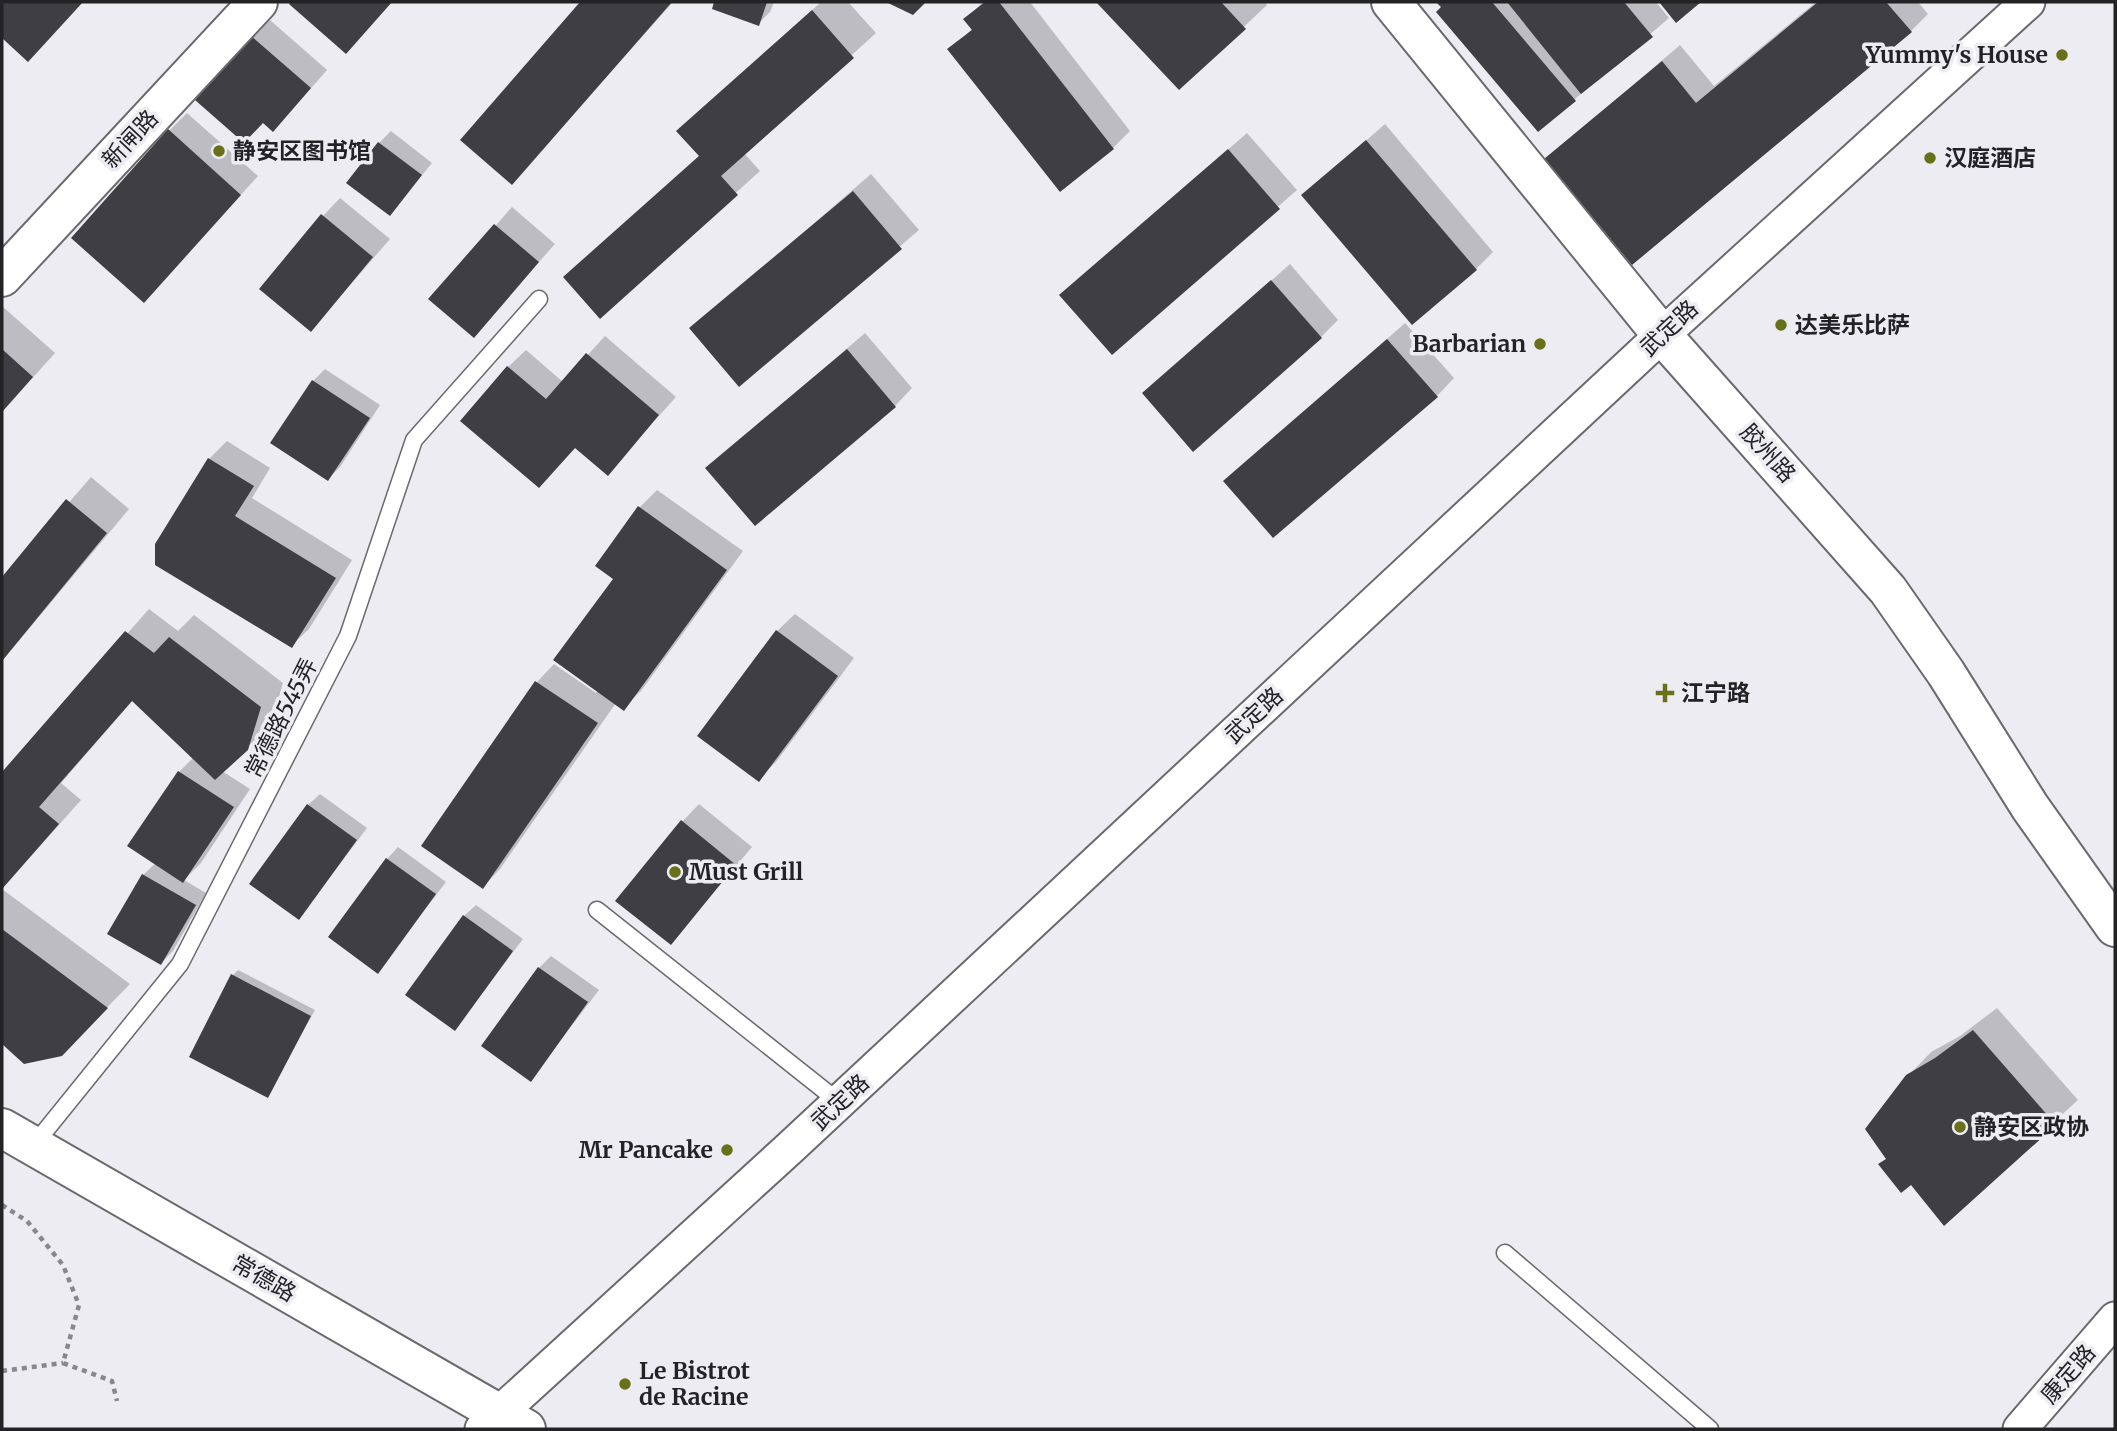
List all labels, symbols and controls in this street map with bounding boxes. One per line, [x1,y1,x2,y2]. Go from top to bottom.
place label: Yummy's House [1865,40,2048,69]
marker: Yummy's House [2054,47,2070,63]
street label: 新闸路 [96,104,164,174]
place label: 静安区图书馆 [233,136,371,165]
marker: 静安区图书馆 [211,143,227,159]
place label: 汉庭酒店 [1944,143,2036,172]
marker: 汉庭酒店 [1922,150,1938,166]
street label: 武定路 [1634,294,1704,362]
place label: 达美乐比萨 [1795,310,1910,339]
marker: 达美乐比萨 [1773,317,1789,333]
place label: Barbarian [1412,329,1526,358]
marker: Barbarian [1532,336,1548,352]
street label: 胶州路 [1735,417,1802,488]
street label: 常德路545弄 [238,653,323,783]
place label: 江宁路 [1681,678,1750,707]
street label: 武定路 [1219,681,1289,749]
marker: 江宁路 [1655,683,1675,703]
place label: Must Grill [689,857,804,886]
marker: Must Grill [667,864,683,880]
street label: 武定路 [805,1068,875,1136]
place label: 静安区政协 [1974,1112,2089,1141]
marker: 静安区政协 [1952,1119,1968,1135]
place label: Mr Pancake [579,1135,713,1164]
marker: Mr Pancake [719,1142,735,1158]
street label: 常德路 [227,1248,301,1307]
street label: 康定路 [2034,1338,2101,1409]
place label: Le Bistrot de Racine [639,1356,750,1411]
marker: Le Bistrot de Racine [617,1376,633,1392]

